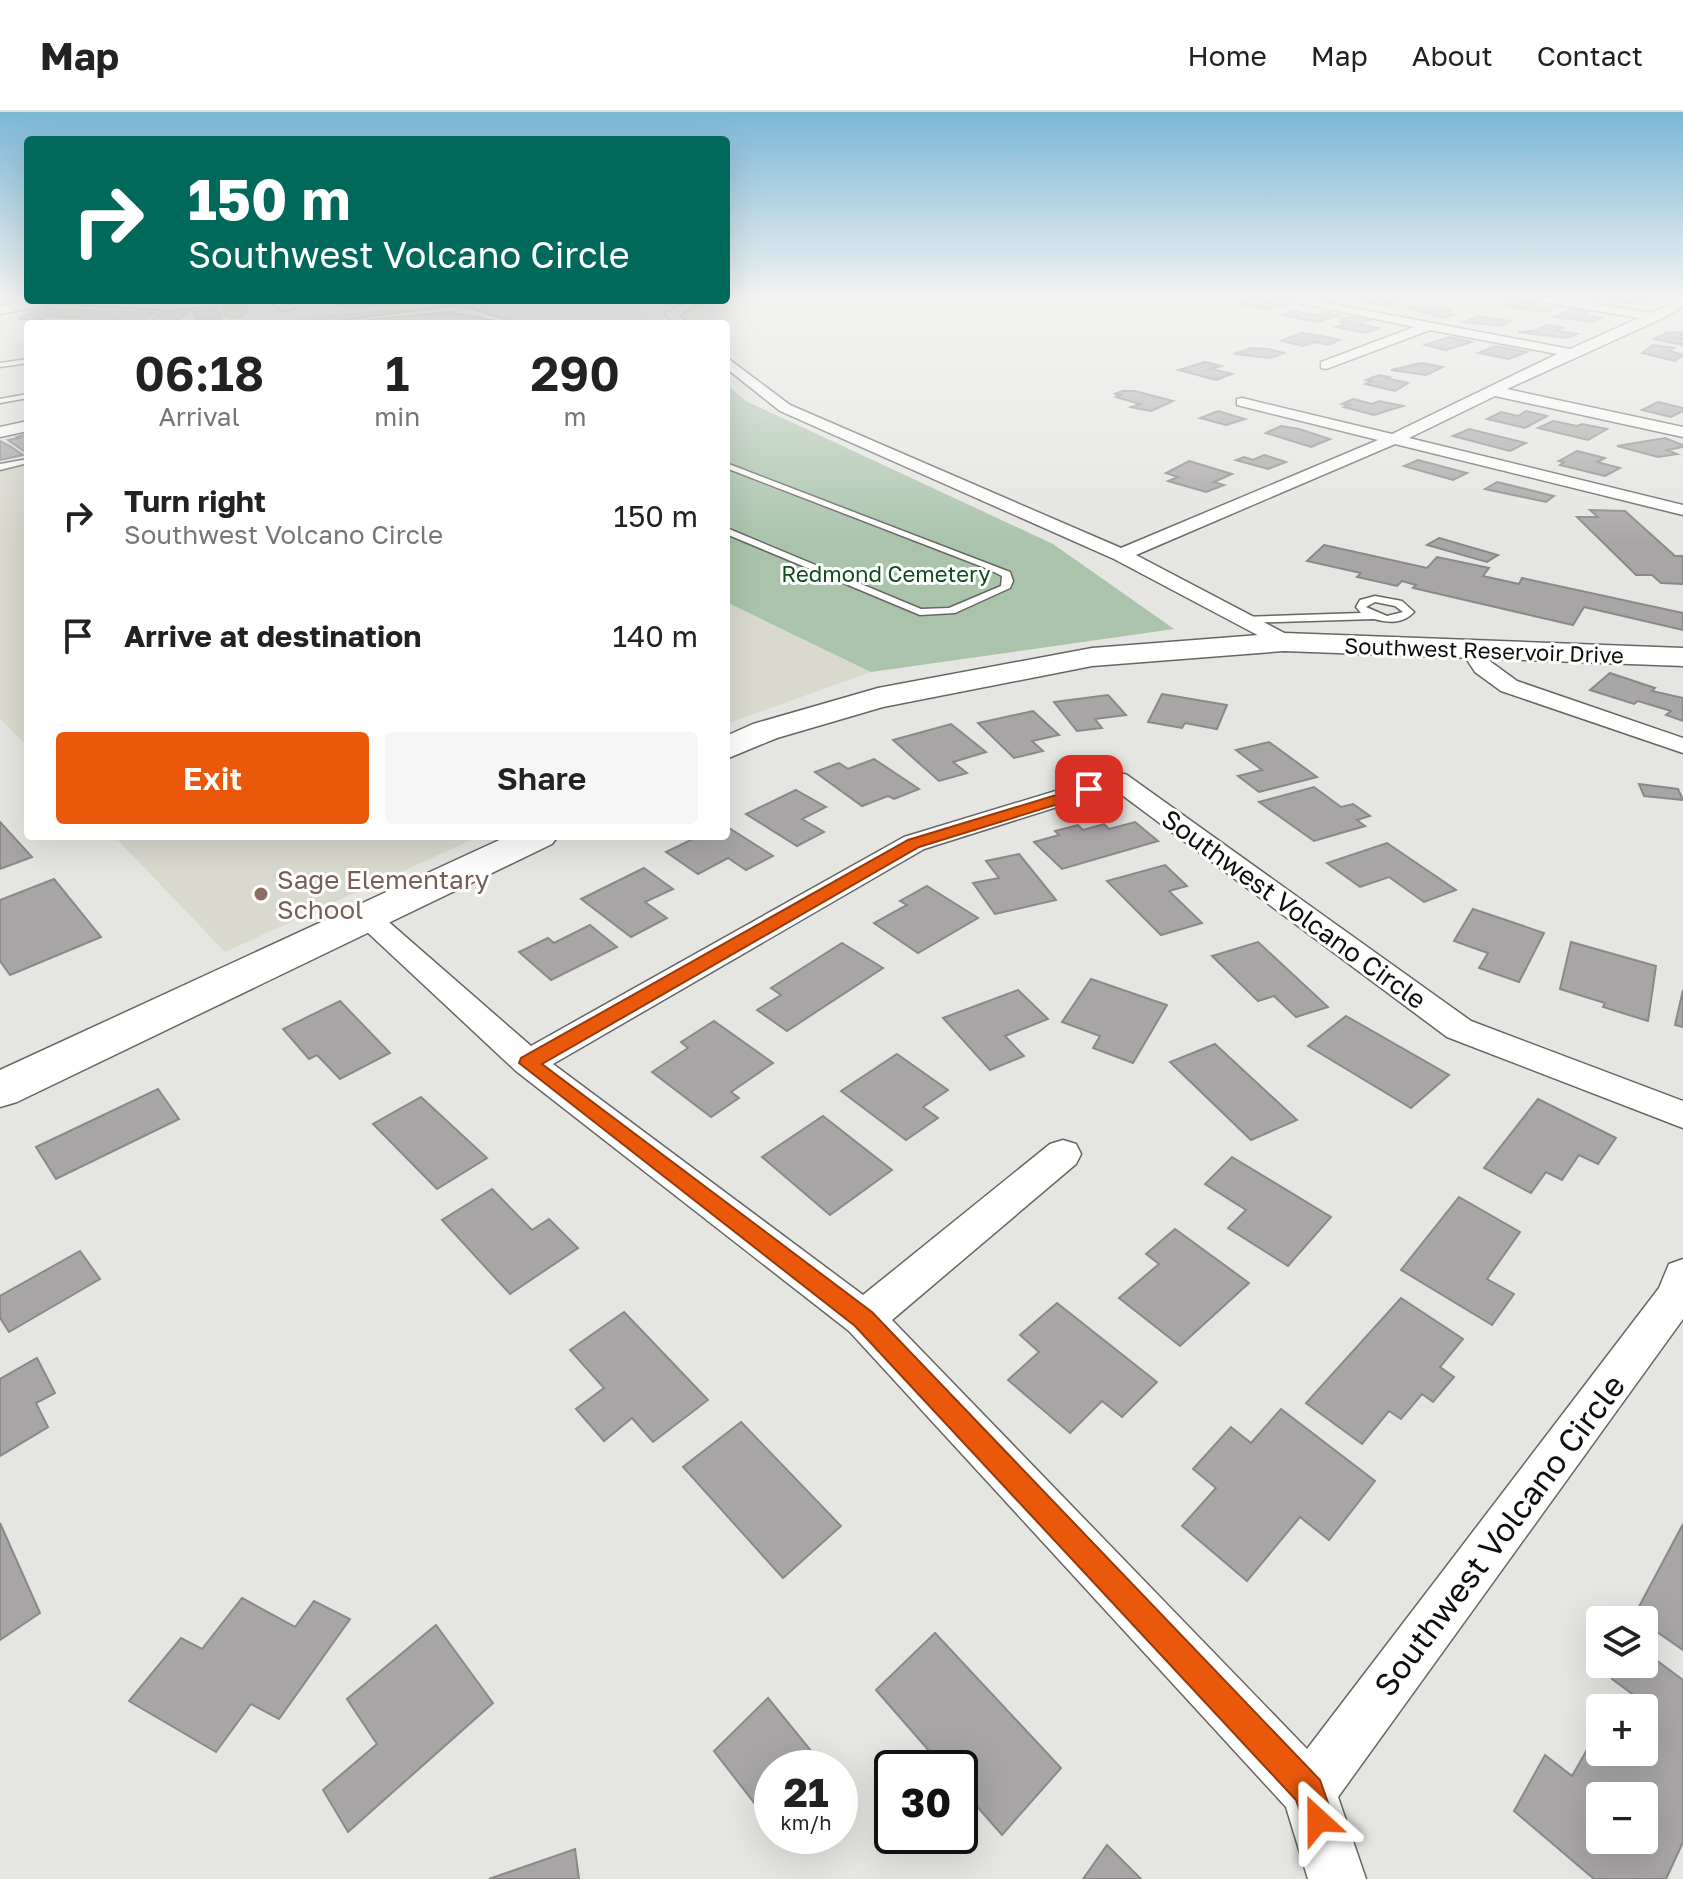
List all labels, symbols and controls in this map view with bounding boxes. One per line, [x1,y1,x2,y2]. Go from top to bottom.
text: Map [40,33,119,78]
text: Home [1188,39,1267,72]
text: Map [1311,39,1368,72]
text: About [1412,39,1493,72]
text: Contact [1537,39,1643,72]
text: 150 m [188,165,350,232]
icon: right [56,168,160,272]
text: Southwest Volcano Circle [188,233,630,276]
text: 06:18 [134,344,264,402]
text: 1 [385,344,409,402]
text: 290 [530,344,620,402]
text: Arrival [158,401,240,432]
text: min [374,401,420,432]
text: m [564,401,587,432]
text: Turn right [124,483,266,519]
icon: right [56,494,100,538]
text: 150 m [613,498,698,534]
text: Southwest Volcano Circle [124,519,443,550]
park label: Redmond Cemetery [781,560,991,587]
icon: arrive [56,614,100,658]
text: Arrive at destination [124,618,421,654]
text: 140 m [613,618,698,654]
street label: Southwest Reservoir Drive [1344,632,1624,668]
button: Exit [56,732,369,824]
button: Share [385,732,698,824]
pin [1055,755,1123,823]
icon: arrive [1067,767,1111,811]
street label: Southwest Volcano Circle [1156,803,1432,1015]
place label: Sage Elementary School [277,864,490,925]
marker: Sage Elementary School [252,885,270,903]
street label: Southwest Volcano Circle [1366,1367,1632,1703]
map controls [1586,1606,1658,1854]
button: layers [1586,1606,1658,1678]
button: + [1586,1694,1658,1766]
speed limit sign: 30 [874,1750,978,1854]
text: 21 [784,1768,829,1816]
position arrow [1276,1778,1360,1862]
button: − [1586,1782,1658,1854]
text: km/h [781,1810,831,1834]

